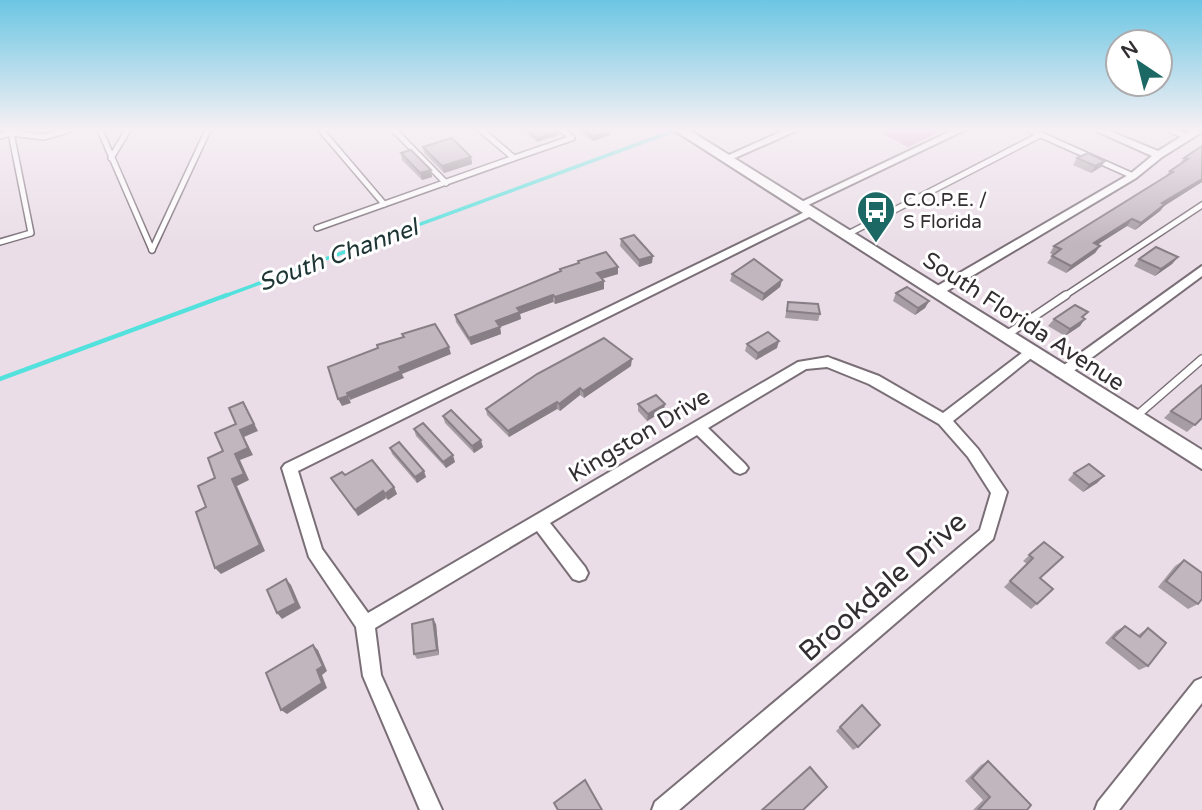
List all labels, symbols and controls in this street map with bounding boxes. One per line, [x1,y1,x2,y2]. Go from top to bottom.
north arrow [1104,28,1174,98]
text: N [1117,37,1142,63]
bus stop icon: C.O.P.E. / S Florida [855,189,897,244]
place label: C.O.P.E. / S Florida [903,189,987,233]
water label: South Channel [254,212,425,298]
street label: South Florida Avenue [917,246,1130,398]
street label: Kingston Drive [564,383,715,489]
street label: Brookdale Drive [792,505,973,669]

